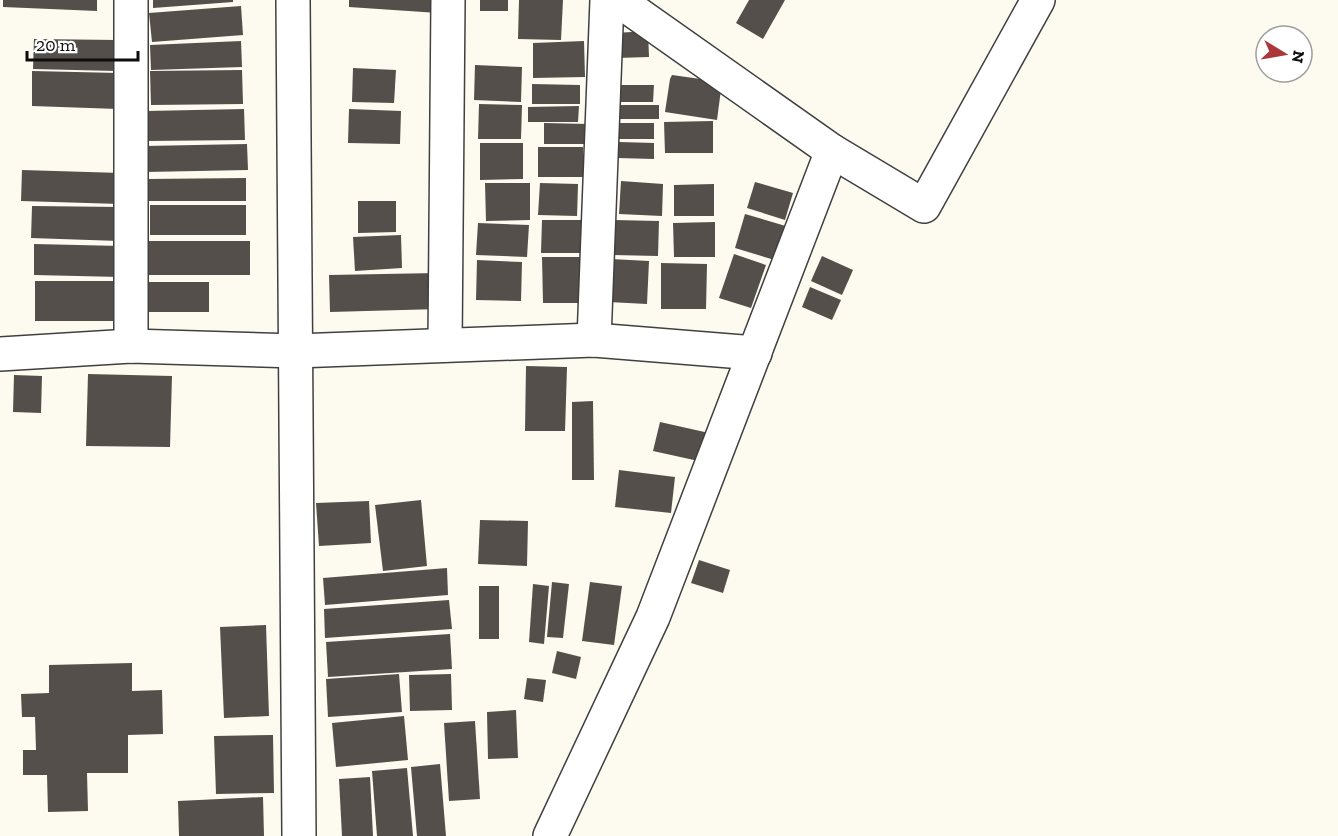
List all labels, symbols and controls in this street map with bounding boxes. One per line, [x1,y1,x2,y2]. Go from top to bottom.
scale bar [27,24,138,62]
north arrow [1254,24,1314,84]
text: 20 m [36,34,76,56]
text: N [1288,49,1309,65]

